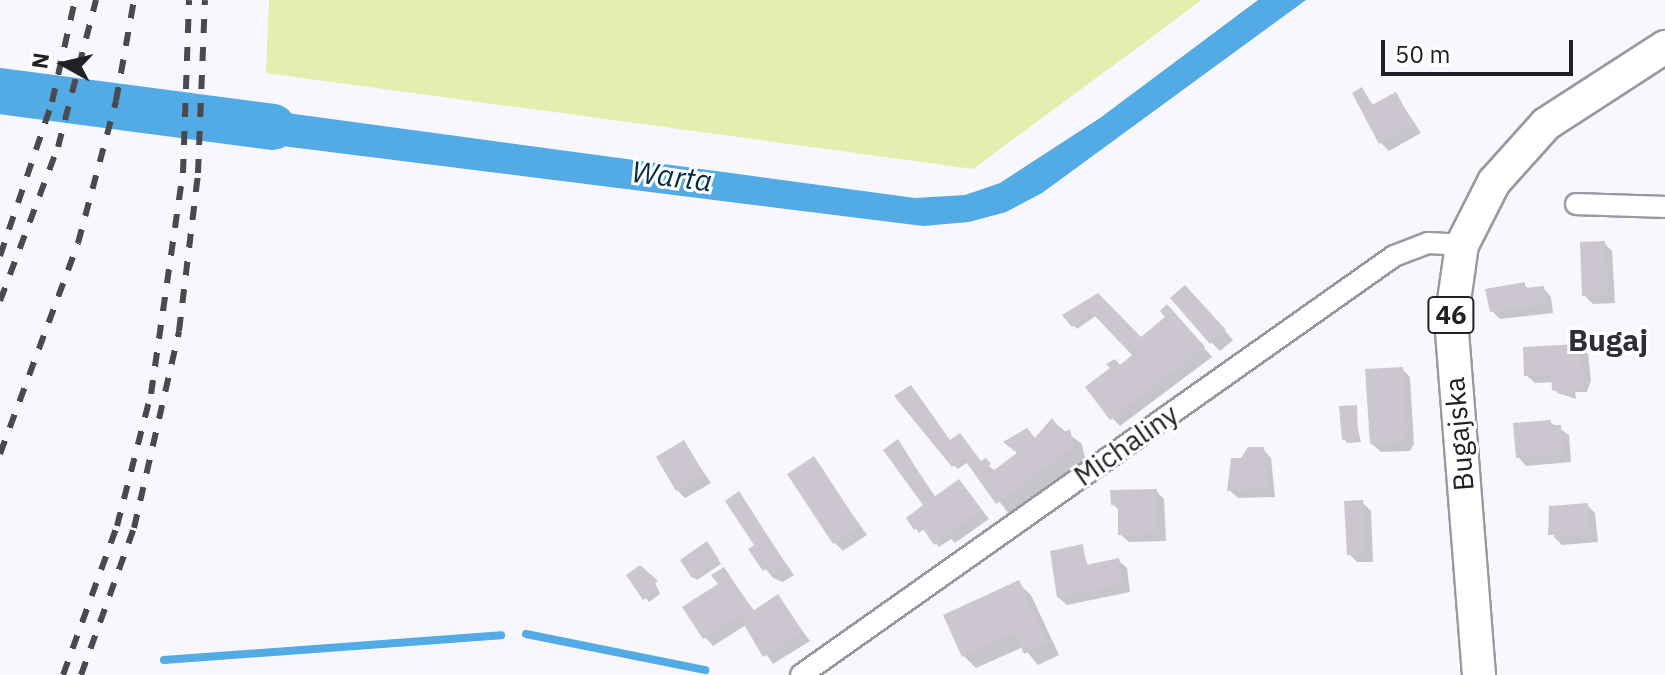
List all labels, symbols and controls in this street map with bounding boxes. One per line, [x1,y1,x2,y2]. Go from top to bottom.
north arrow [24,24,104,104]
scale bar [1385,24,1577,74]
text: 50 m [1395,38,1450,70]
text: N [24,51,55,70]
water label: Warta [630,153,714,199]
road number: 46 [1427,293,1475,337]
district label: Bugaj [1568,322,1648,358]
street label: Bugajska [1437,376,1481,492]
street label: Michaliny [1068,397,1184,493]

